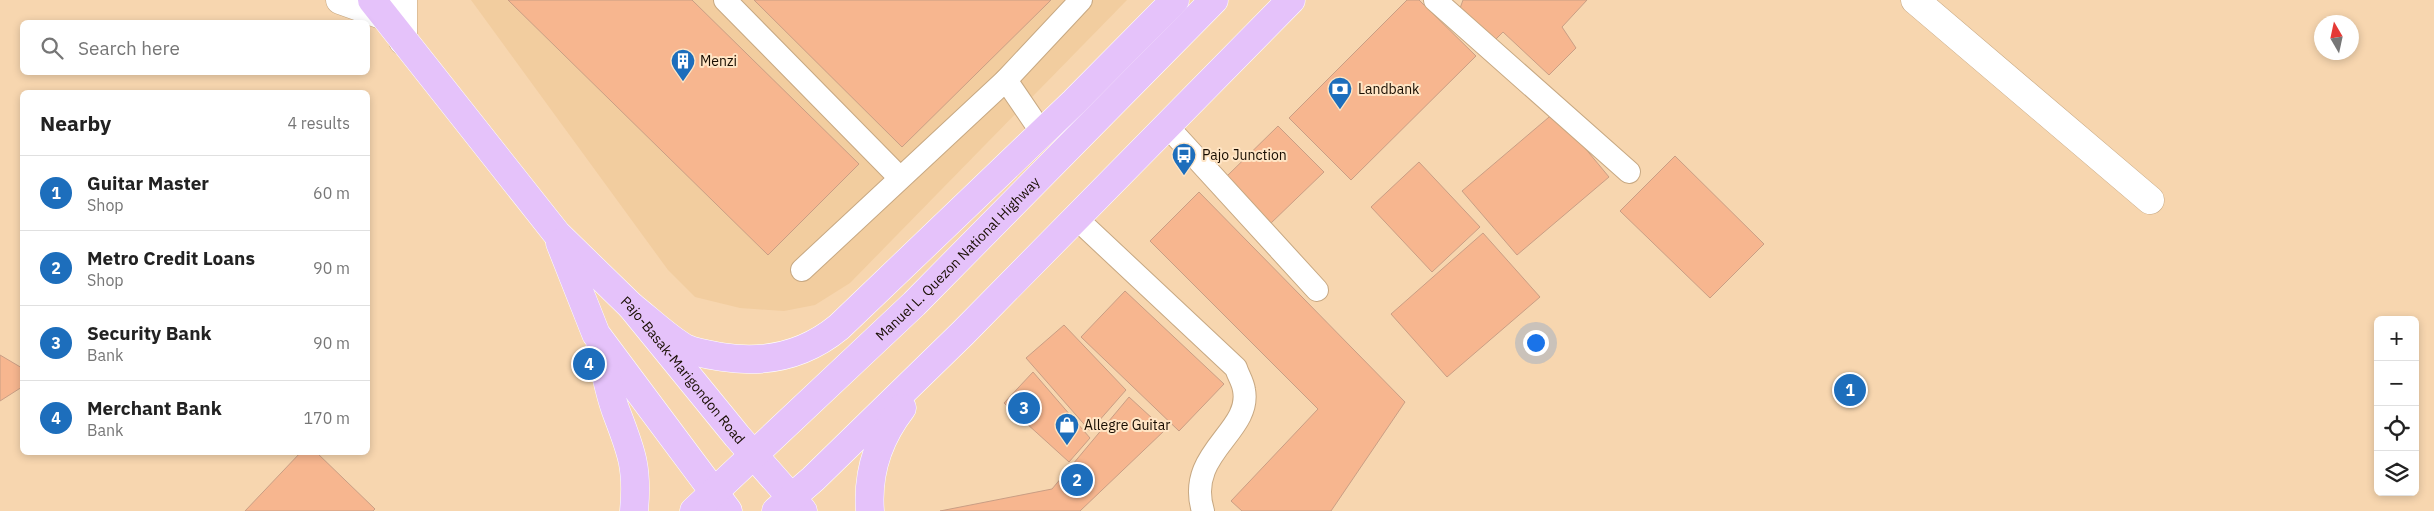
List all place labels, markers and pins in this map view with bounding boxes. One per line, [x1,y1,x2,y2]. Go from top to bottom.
building icon: Menzi [670,48,696,82]
place label: Menzi [700,52,737,70]
bank icon: Landbank [1327,76,1353,110]
place label: Landbank [1358,80,1420,98]
bus stop icon: Pajo Junction [1171,142,1197,176]
place label: Pajo Junction [1202,146,1287,164]
pin: 4 [573,345,605,383]
pin: 1 [1834,371,1866,409]
pin: 3 [1008,389,1040,427]
shop icon: Allegre Guitar [1054,412,1080,446]
place label: Allegre Guitar [1084,416,1170,434]
pin: 2 [1061,461,1093,499]

